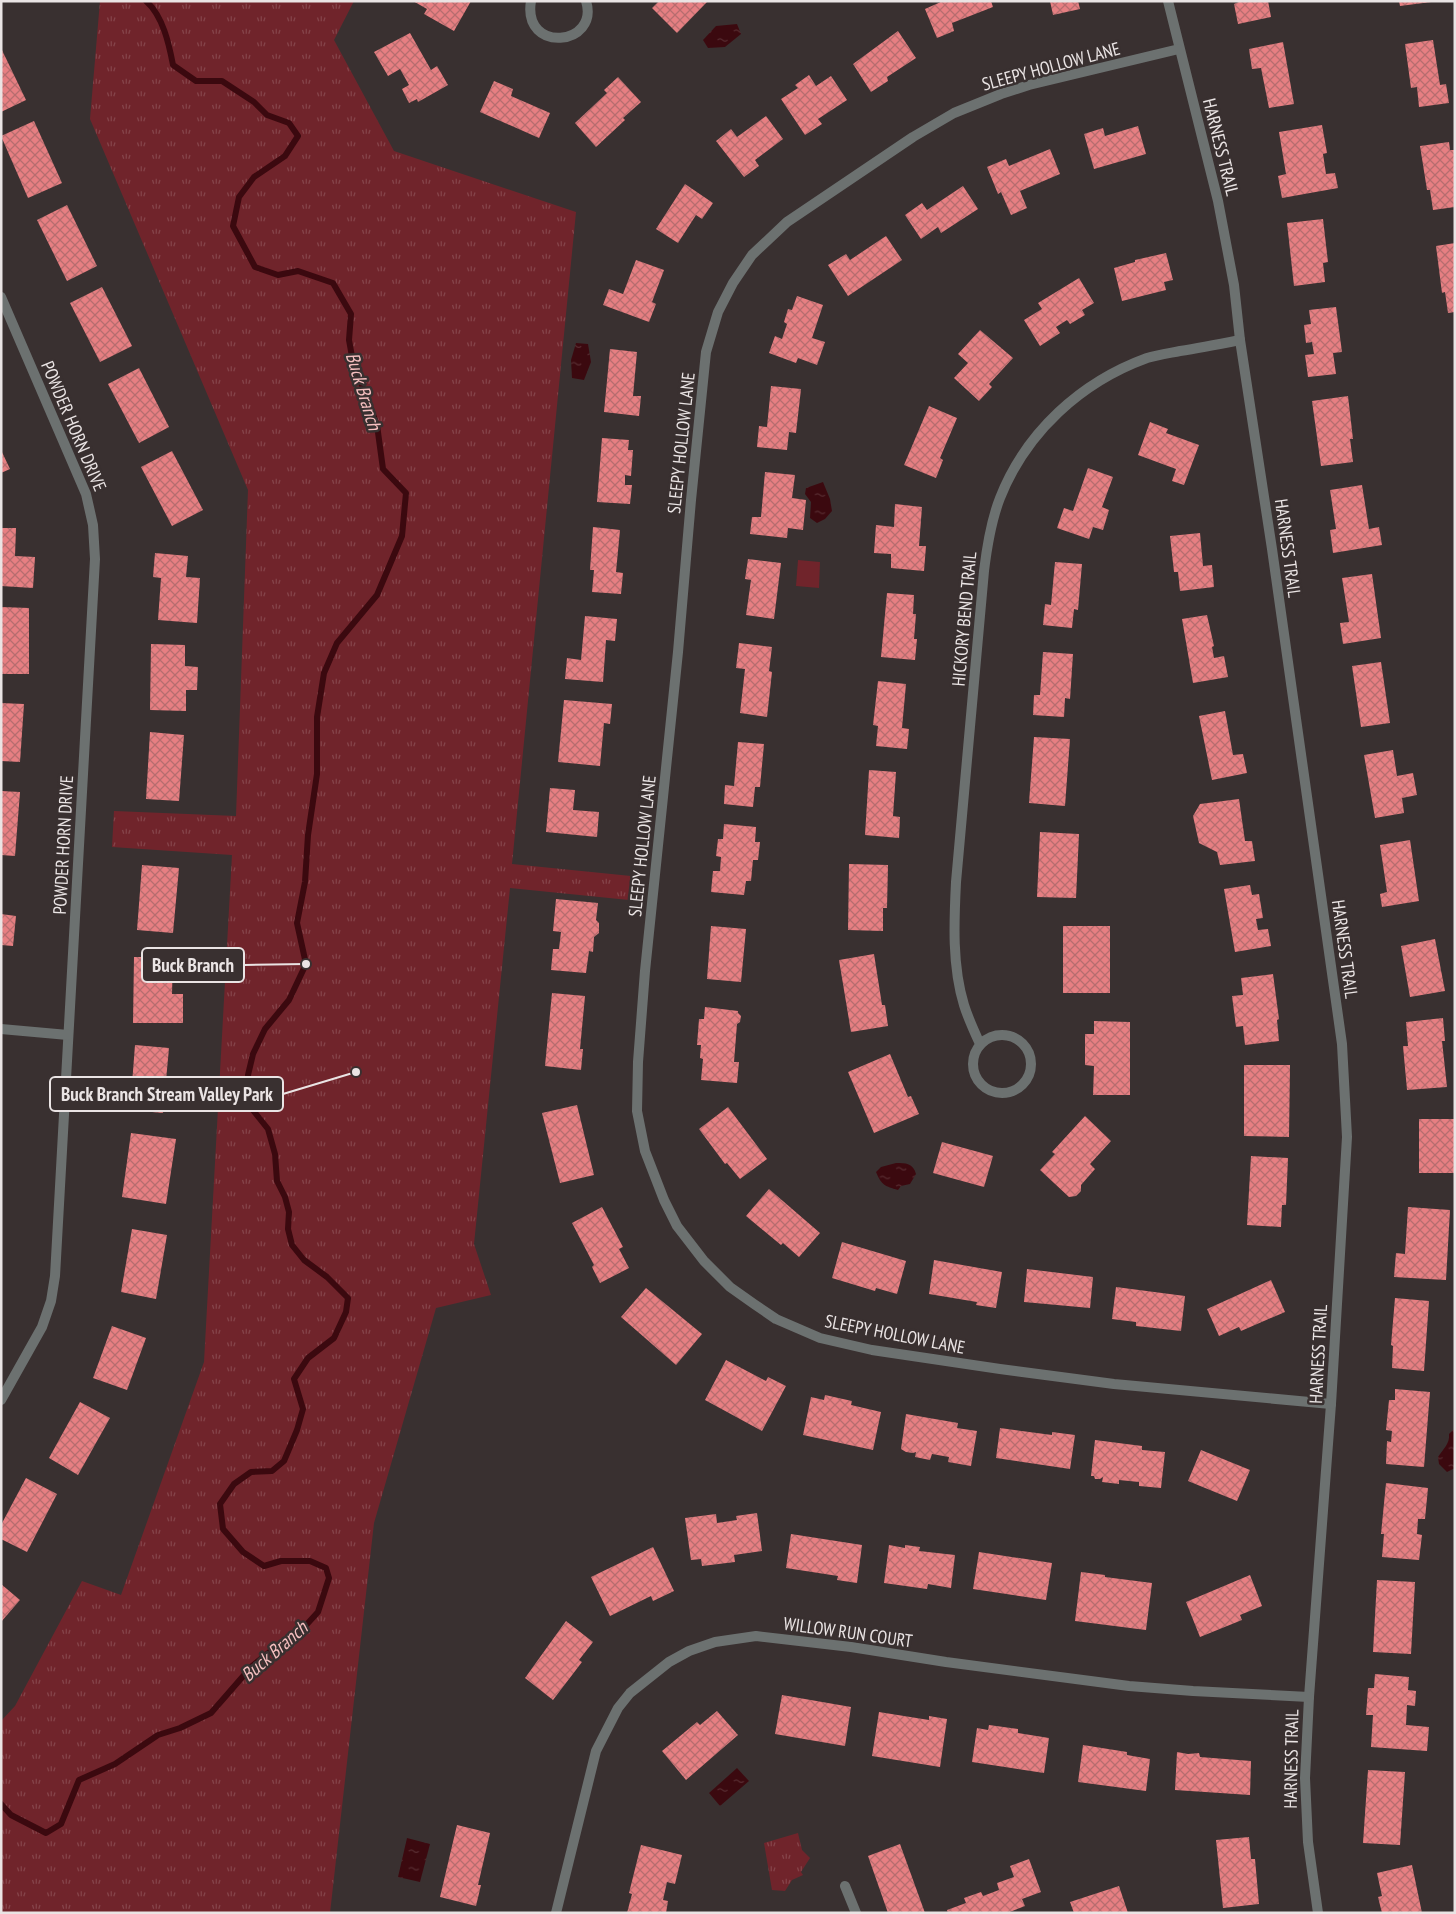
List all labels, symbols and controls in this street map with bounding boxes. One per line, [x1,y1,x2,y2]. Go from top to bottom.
street label: SLEEPY HOLLOW LANE [979,37,1123,95]
street label: HARNESS TRAIL [1198,96,1244,199]
water label: Buck Branch [341,349,388,434]
street label: POWDER HORN DRIVE [36,357,112,495]
street label: SLEEPY HOLLOW LANE [662,371,700,515]
street label: HARNESS TRAIL [1270,497,1306,599]
street label: HICKORY BEND TRAIL [947,550,981,687]
street label: SLEEPY HOLLOW LANE [623,774,661,918]
street label: POWDER HORN DRIVE [48,775,78,915]
street label: HARNESS TRAIL [1327,898,1363,1000]
callout: Buck Branch [142,948,244,982]
text: Buck Branch [152,953,234,977]
callout: Buck Branch Stream Valley Park [50,1077,283,1111]
text: Buck Branch Stream Valley Park [61,1082,273,1106]
street label: HARNESS TRAIL [1304,1303,1332,1404]
street label: SLEEPY HOLLOW LANE [823,1309,967,1359]
street label: WILLOW RUN COURT [782,1612,914,1652]
water label: Buck Branch [236,1615,313,1686]
street label: HARNESS TRAIL [1279,1709,1303,1809]

